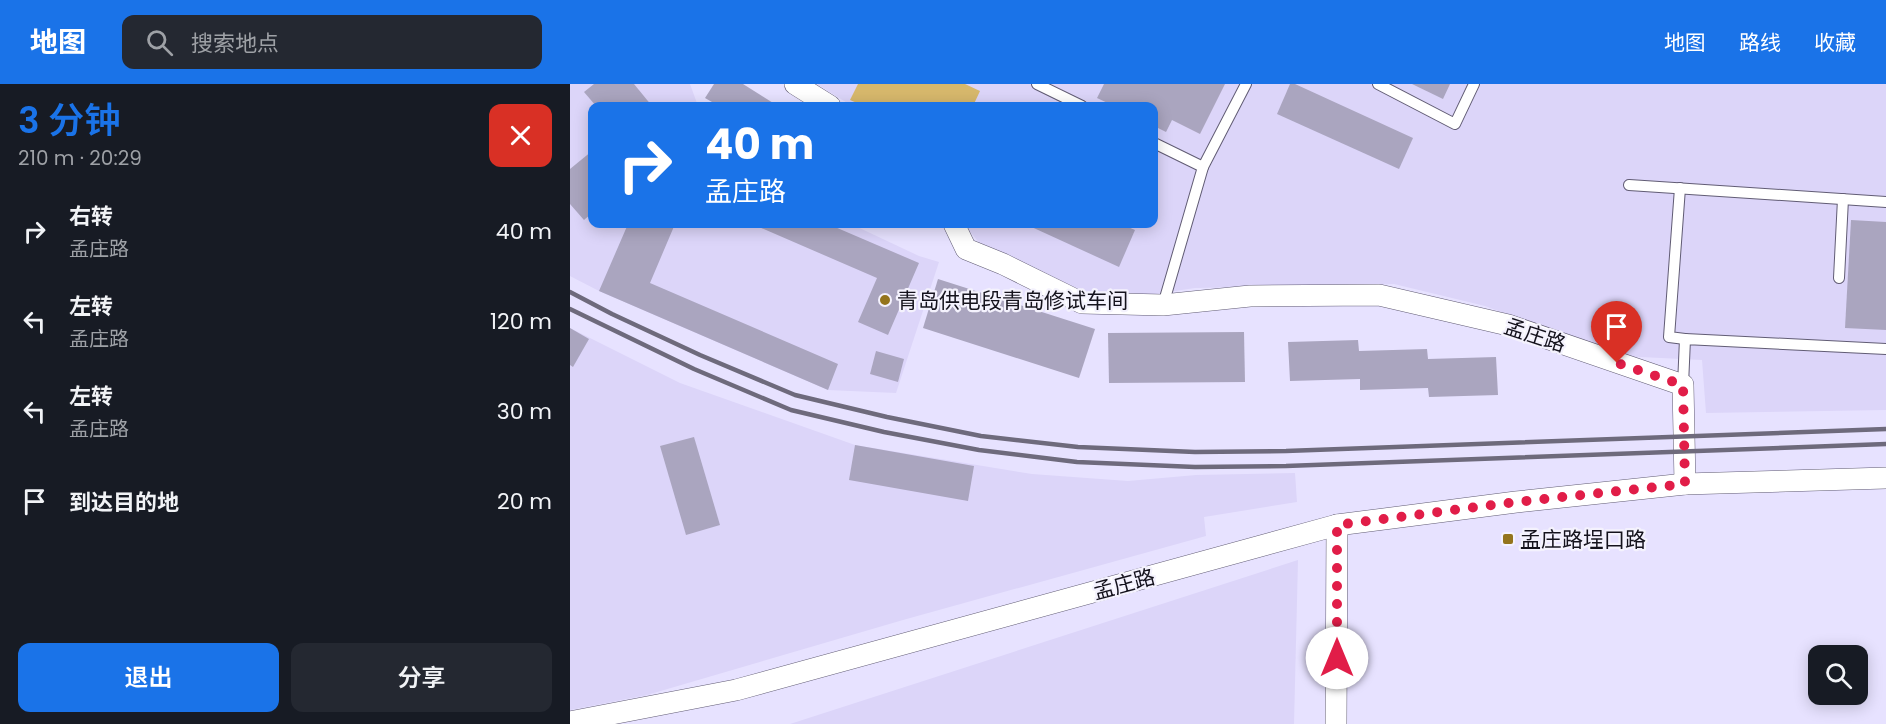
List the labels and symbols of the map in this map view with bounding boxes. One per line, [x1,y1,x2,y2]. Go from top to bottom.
place label: 青岛供电段青岛修试车间 [897,286,1128,315]
marker: 青岛供电段青岛修试车间 [878,293,892,307]
pin [1591,301,1642,363]
street label: 孟庄路 [1501,311,1569,359]
place label: 孟庄路埕口路 [1520,525,1646,554]
marker: 孟庄路埕口路 [1501,532,1515,546]
street label: 孟庄路 [1090,562,1158,606]
position arrow [1305,626,1369,690]

